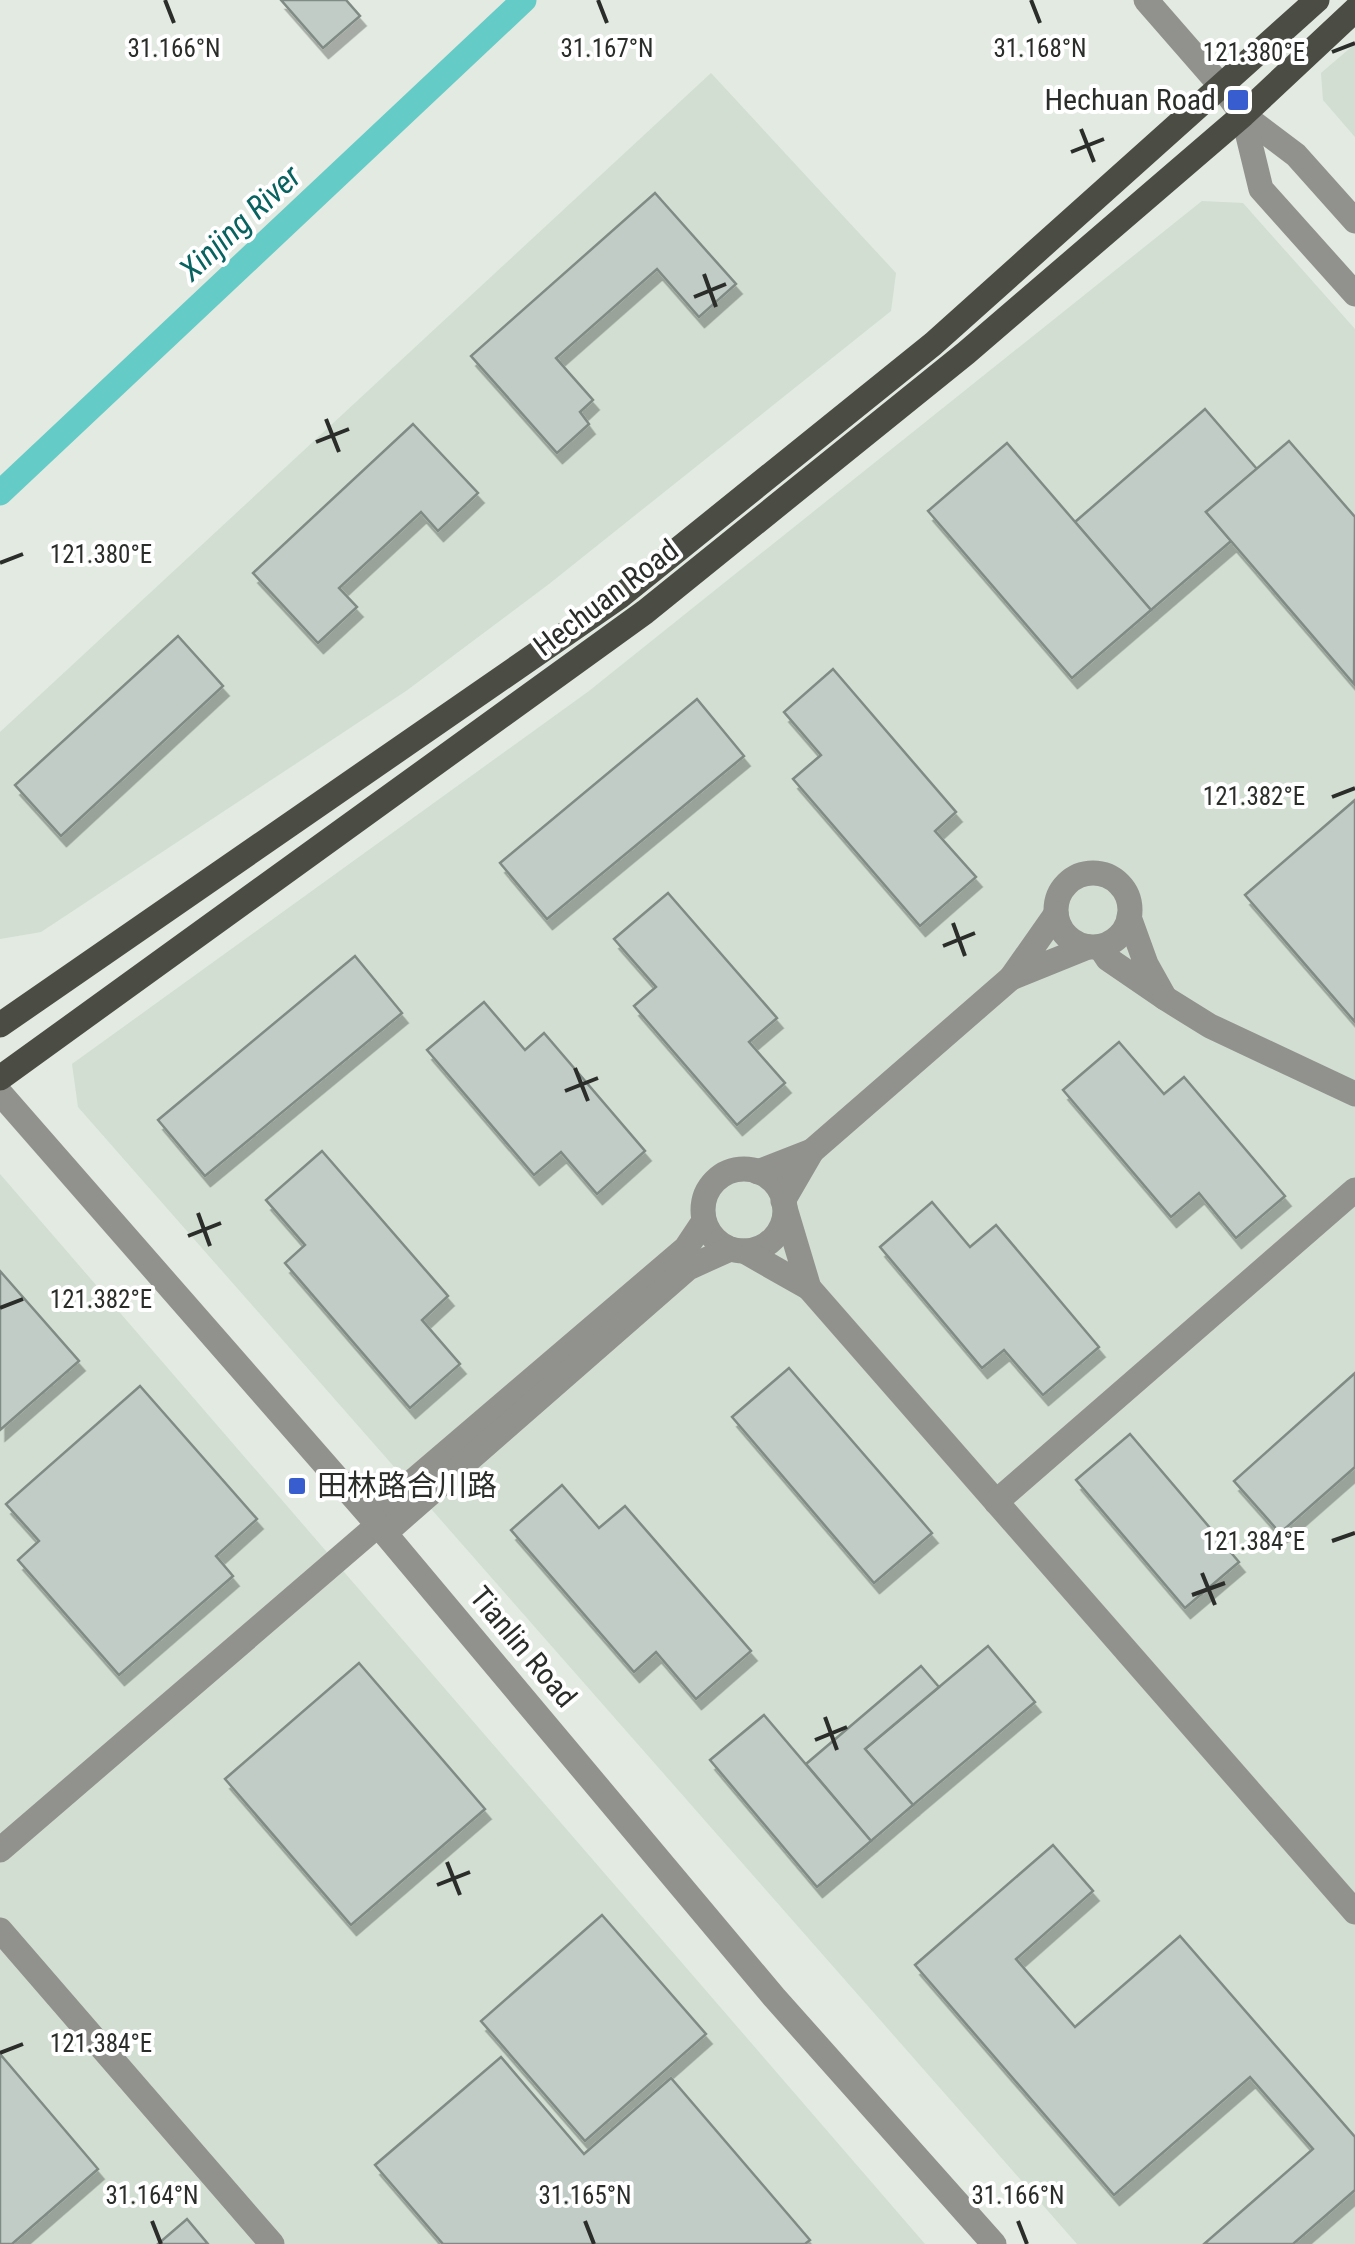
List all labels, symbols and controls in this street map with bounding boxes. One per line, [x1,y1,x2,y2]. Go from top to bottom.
text: 31.166°N [127,34,221,63]
text: 31.167°N [560,34,654,63]
text: 31.168°N [993,34,1087,63]
text: 121.380°E [1203,38,1305,67]
place label: Hechuan Road [1044,82,1216,117]
marker: Hechuan Road [1225,87,1251,113]
water label: Xinjing River [171,156,310,289]
street label: Hechuan Road [527,532,685,663]
text: 121.380°E [50,540,152,569]
text: 121.382°E [1203,782,1305,811]
text: 121.382°E [50,1285,152,1314]
place label: 田林路合川路 [317,1468,497,1503]
marker: 田林路合川路 [286,1475,308,1497]
text: 121.384°E [1203,1527,1305,1556]
street label: Tianlin Road [463,1579,584,1714]
text: 121.384°E [50,2029,152,2058]
text: 31.164°N [105,2181,199,2210]
text: 31.165°N [538,2181,632,2210]
text: 31.166°N [971,2181,1065,2210]

